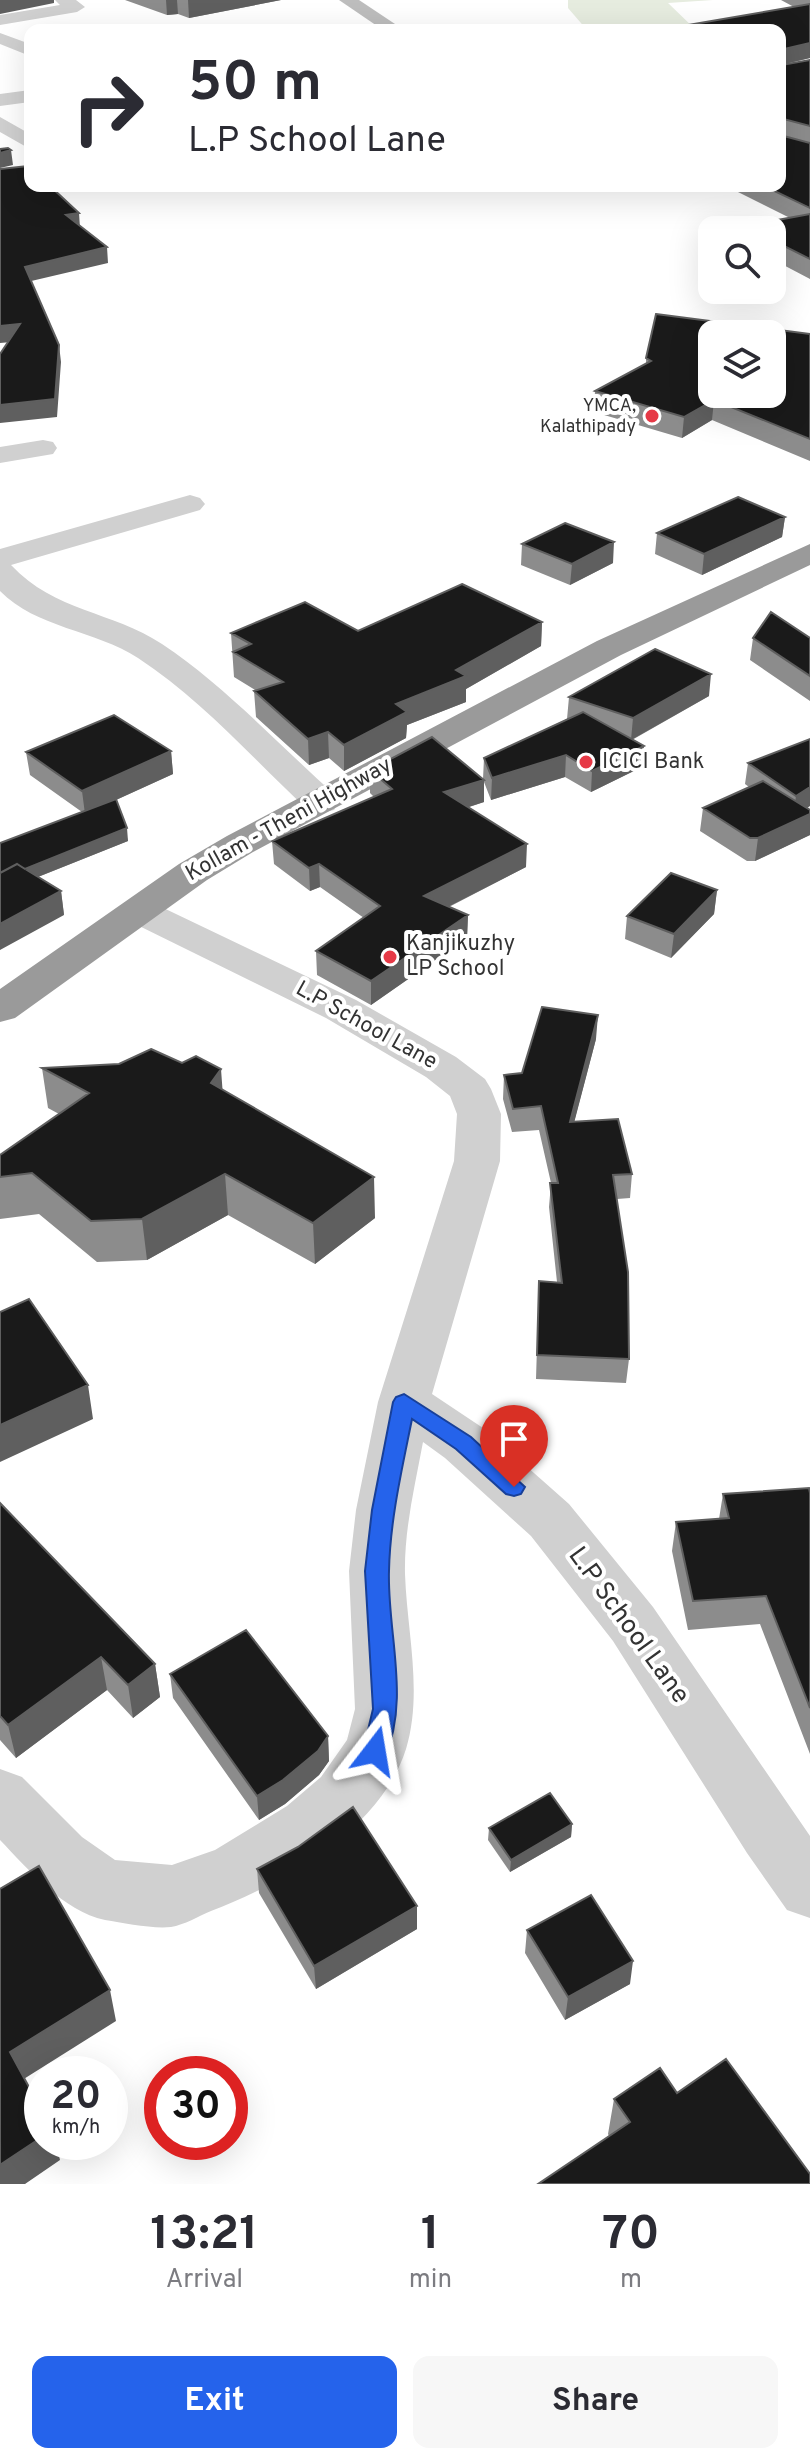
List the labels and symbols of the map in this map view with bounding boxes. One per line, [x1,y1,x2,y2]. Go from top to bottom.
place label: YMCA, Kalathipady [540,395,636,439]
marker: YMCA, Kalathipady [643,407,661,425]
place label: ICICI Bank [602,749,704,776]
street label: Kollam - Theni Highway [181,752,397,888]
marker: ICICI Bank [577,753,595,771]
place label: Kanjikuzhy LP School [406,931,515,983]
marker: Kanjikuzhy LP School [381,948,399,966]
street label: L.P School Lane [291,976,441,1076]
pin [480,1405,548,1487]
street label: L.P School Lane [560,1541,696,1711]
position arrow [333,1709,417,1793]
speed limit sign: 30 [144,2056,248,2160]

